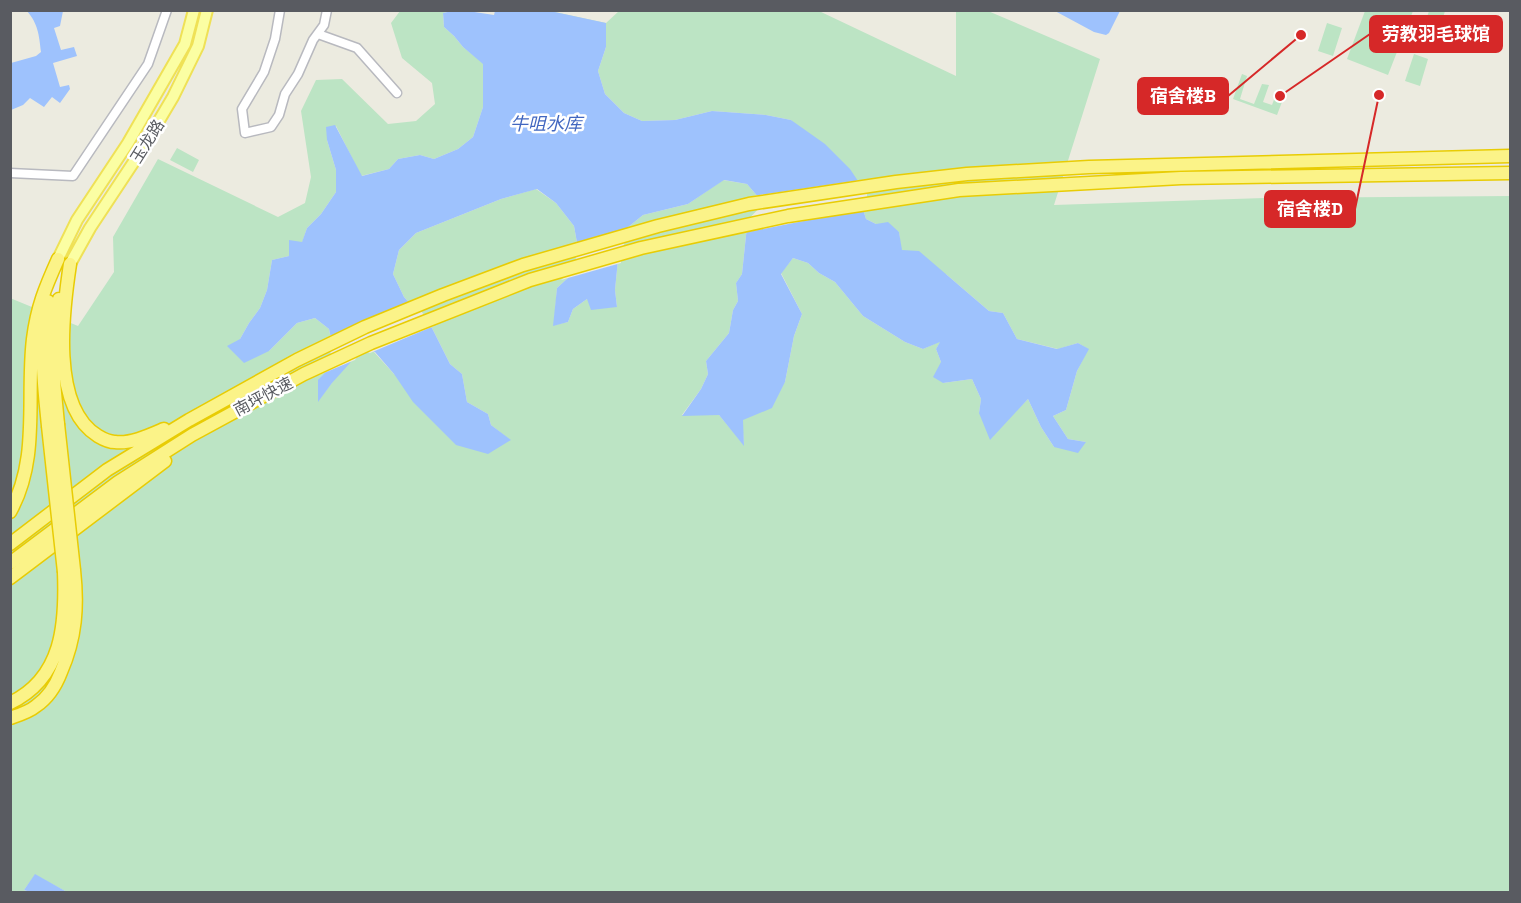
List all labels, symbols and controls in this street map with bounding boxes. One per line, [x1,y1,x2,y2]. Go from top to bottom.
callout: 劳教羽毛球馆 [1370,16,1502,52]
text: 劳教羽毛球馆 [1382,22,1490,45]
callout: 宿舍楼B [1138,78,1228,114]
text: 宿舍楼B [1150,84,1216,107]
water label: 牛咀水库 [510,112,585,135]
street label: 玉龙路 [126,115,169,167]
callout: 宿舍楼D [1265,191,1355,227]
text: 宿舍楼D [1277,197,1343,220]
street label: 南坪快速 [230,372,296,421]

